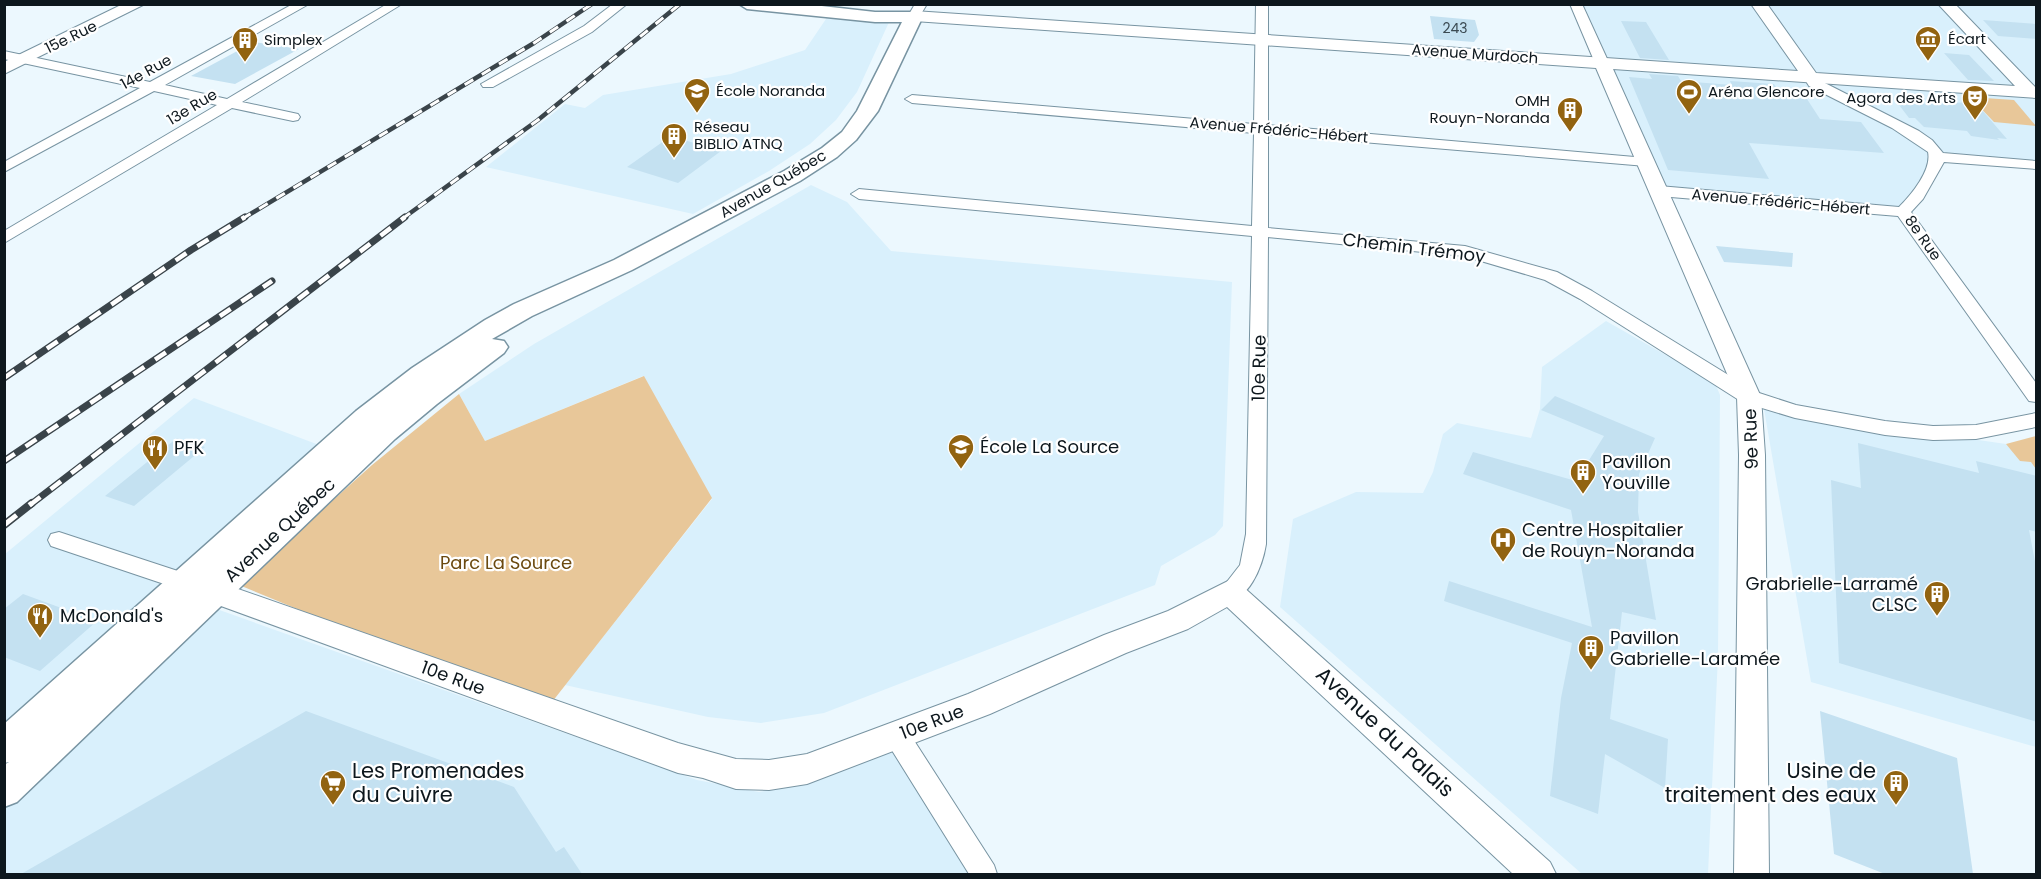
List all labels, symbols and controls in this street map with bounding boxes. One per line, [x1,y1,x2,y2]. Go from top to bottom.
street label: 15e Rue [41,15,100,58]
house number: 243 [1442,18,1468,38]
museum icon: Écart [1913,24,1943,62]
building icon: Simplex [230,25,260,63]
place label: Écart [1948,28,1986,49]
place label: Simplex [264,29,322,50]
street label: Avenue Murdoch [1411,39,1539,68]
street label: 14e Rue [116,49,175,94]
school or university icon: École Noranda [682,76,712,114]
sports icon: Aréna Glencore [1674,77,1704,115]
place label: École Noranda [716,80,825,101]
place label: Aréna Glencore [1708,81,1825,102]
street label: 13e Rue [163,83,221,130]
theatre icon: Agora des Arts [1960,83,1990,121]
place label: Agora des Arts [1846,87,1956,108]
place label: OMH Rouyn-Noranda [1430,90,1550,128]
building icon: OMH Rouyn-Noranda [1555,95,1585,133]
street label: Avenue Frédéric-Hébert [1189,111,1369,148]
place label: Réseau BIBLIO ATNQ [694,116,783,154]
building icon: Réseau BIBLIO ATNQ [659,121,689,159]
street label: Avenue Québec [716,145,830,223]
street label: Avenue Frédéric-Hébert [1691,183,1871,220]
street label: 8e Rue [1900,211,1947,265]
street label: Chemin Trémoy [1341,226,1487,269]
street label: 10e Rue [1245,334,1272,402]
street label: 9e Rue [1737,408,1764,470]
school or university icon: École La Source [946,432,976,470]
restaurant icon: PFK [140,433,170,471]
place label: École La Source [980,434,1119,459]
place label: PFK [174,435,204,460]
place label: Pavillon Youville [1602,449,1671,495]
building icon: Pavillon Youville [1568,457,1598,495]
street label: Avenue Québec [219,472,341,588]
place label: Centre Hospitalier de Rouyn-Noranda [1522,517,1695,563]
hospital icon: Centre Hospitalier de Rouyn-Noranda [1488,525,1518,563]
park label: Parc La Source [440,550,572,575]
place label: Grabrielle-Larramé CLSC [1745,571,1918,617]
building icon: Grabrielle-Larramé CLSC [1922,579,1952,617]
restaurant icon: McDonald's [25,601,55,639]
place label: McDonald's [60,603,163,628]
place label: Pavillon Gabrielle-Laramée [1610,625,1780,671]
building icon: Pavillon Gabrielle-Laramée [1576,633,1606,671]
street label: 10e Rue [418,654,489,701]
street label: Avenue du Palais [1310,660,1461,803]
street label: 10e Rue [896,698,967,745]
place label: Les Promenades du Cuivre [352,756,525,809]
place label: Usine de traitement des eaux [1665,756,1876,809]
supermarket icon: Les Promenades du Cuivre [318,768,348,806]
building icon: Usine de traitement des eaux [1881,768,1911,806]

